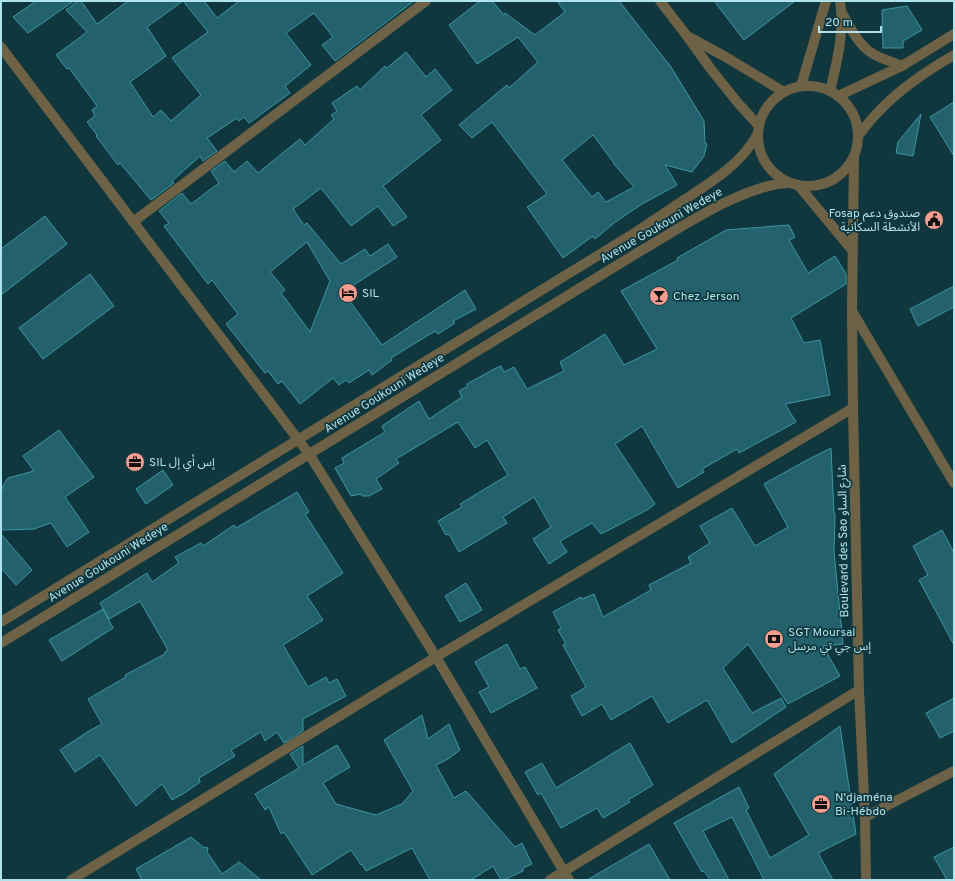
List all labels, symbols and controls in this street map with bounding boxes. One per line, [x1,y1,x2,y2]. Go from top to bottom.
scale bar [819,8,881,34]
text: 20 m [825,15,853,31]
street label: Avenue Goukouni Wedeye [597,184,726,267]
place label: Fosap صندوق دعم الأنشطة السكانية [829,206,920,236]
public building icon: Fosap صندوق دعم الأنشطة السكانية [923,209,945,231]
hotel icon: SIL [337,282,359,304]
bar icon: Chez Jerson [648,285,670,307]
place label: SIL [362,286,380,302]
place label: Chez Jerson [673,289,740,305]
street label: Avenue Goukouni Wedeye [321,350,448,437]
office icon: SIL إس أي إل [124,451,146,473]
place label: SIL إس أي إل [149,454,215,472]
street label: Boulevard des Sao شارع الساو [835,464,853,618]
street label: Avenue Goukouni Wedeye [45,519,172,606]
place label: SGT Moursal إس جي تي مرسل [788,625,871,656]
bank icon: SGT Moursal إس جي تي مرسل [763,628,785,650]
place label: N'djaména Bi-Hébdo [835,790,893,820]
office icon: N'djaména Bi-Hébdo [810,793,832,815]

